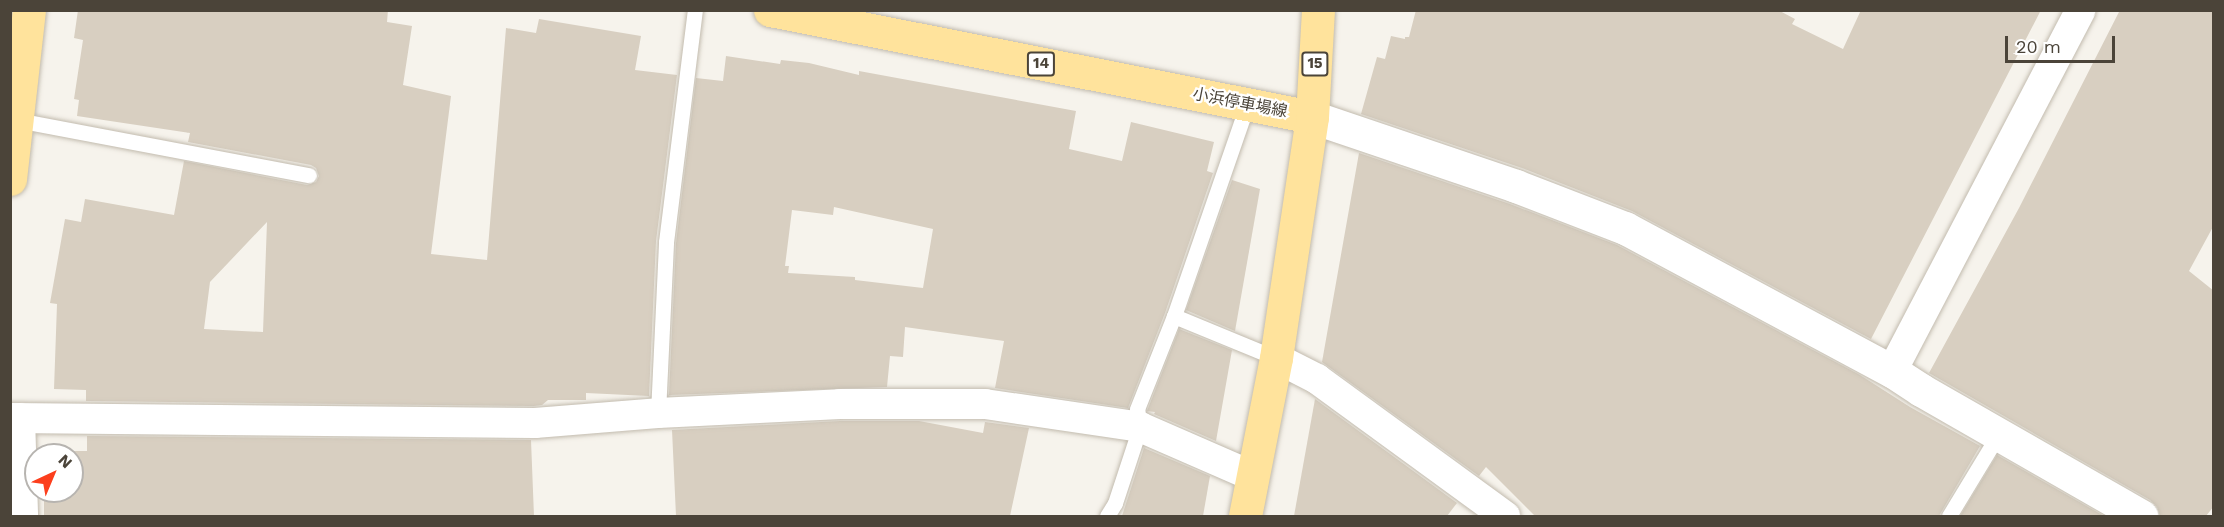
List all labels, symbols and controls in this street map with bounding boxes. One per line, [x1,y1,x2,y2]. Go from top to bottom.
scale bar [2008,24,2118,62]
text: 20 m [2016,36,2061,57]
road number: 14 [1026,52,1056,76]
road number: 15 [1300,52,1330,76]
street label: 小浜停車場線 [1191,84,1289,122]
north arrow [24,443,84,503]
text: N [55,450,76,472]

